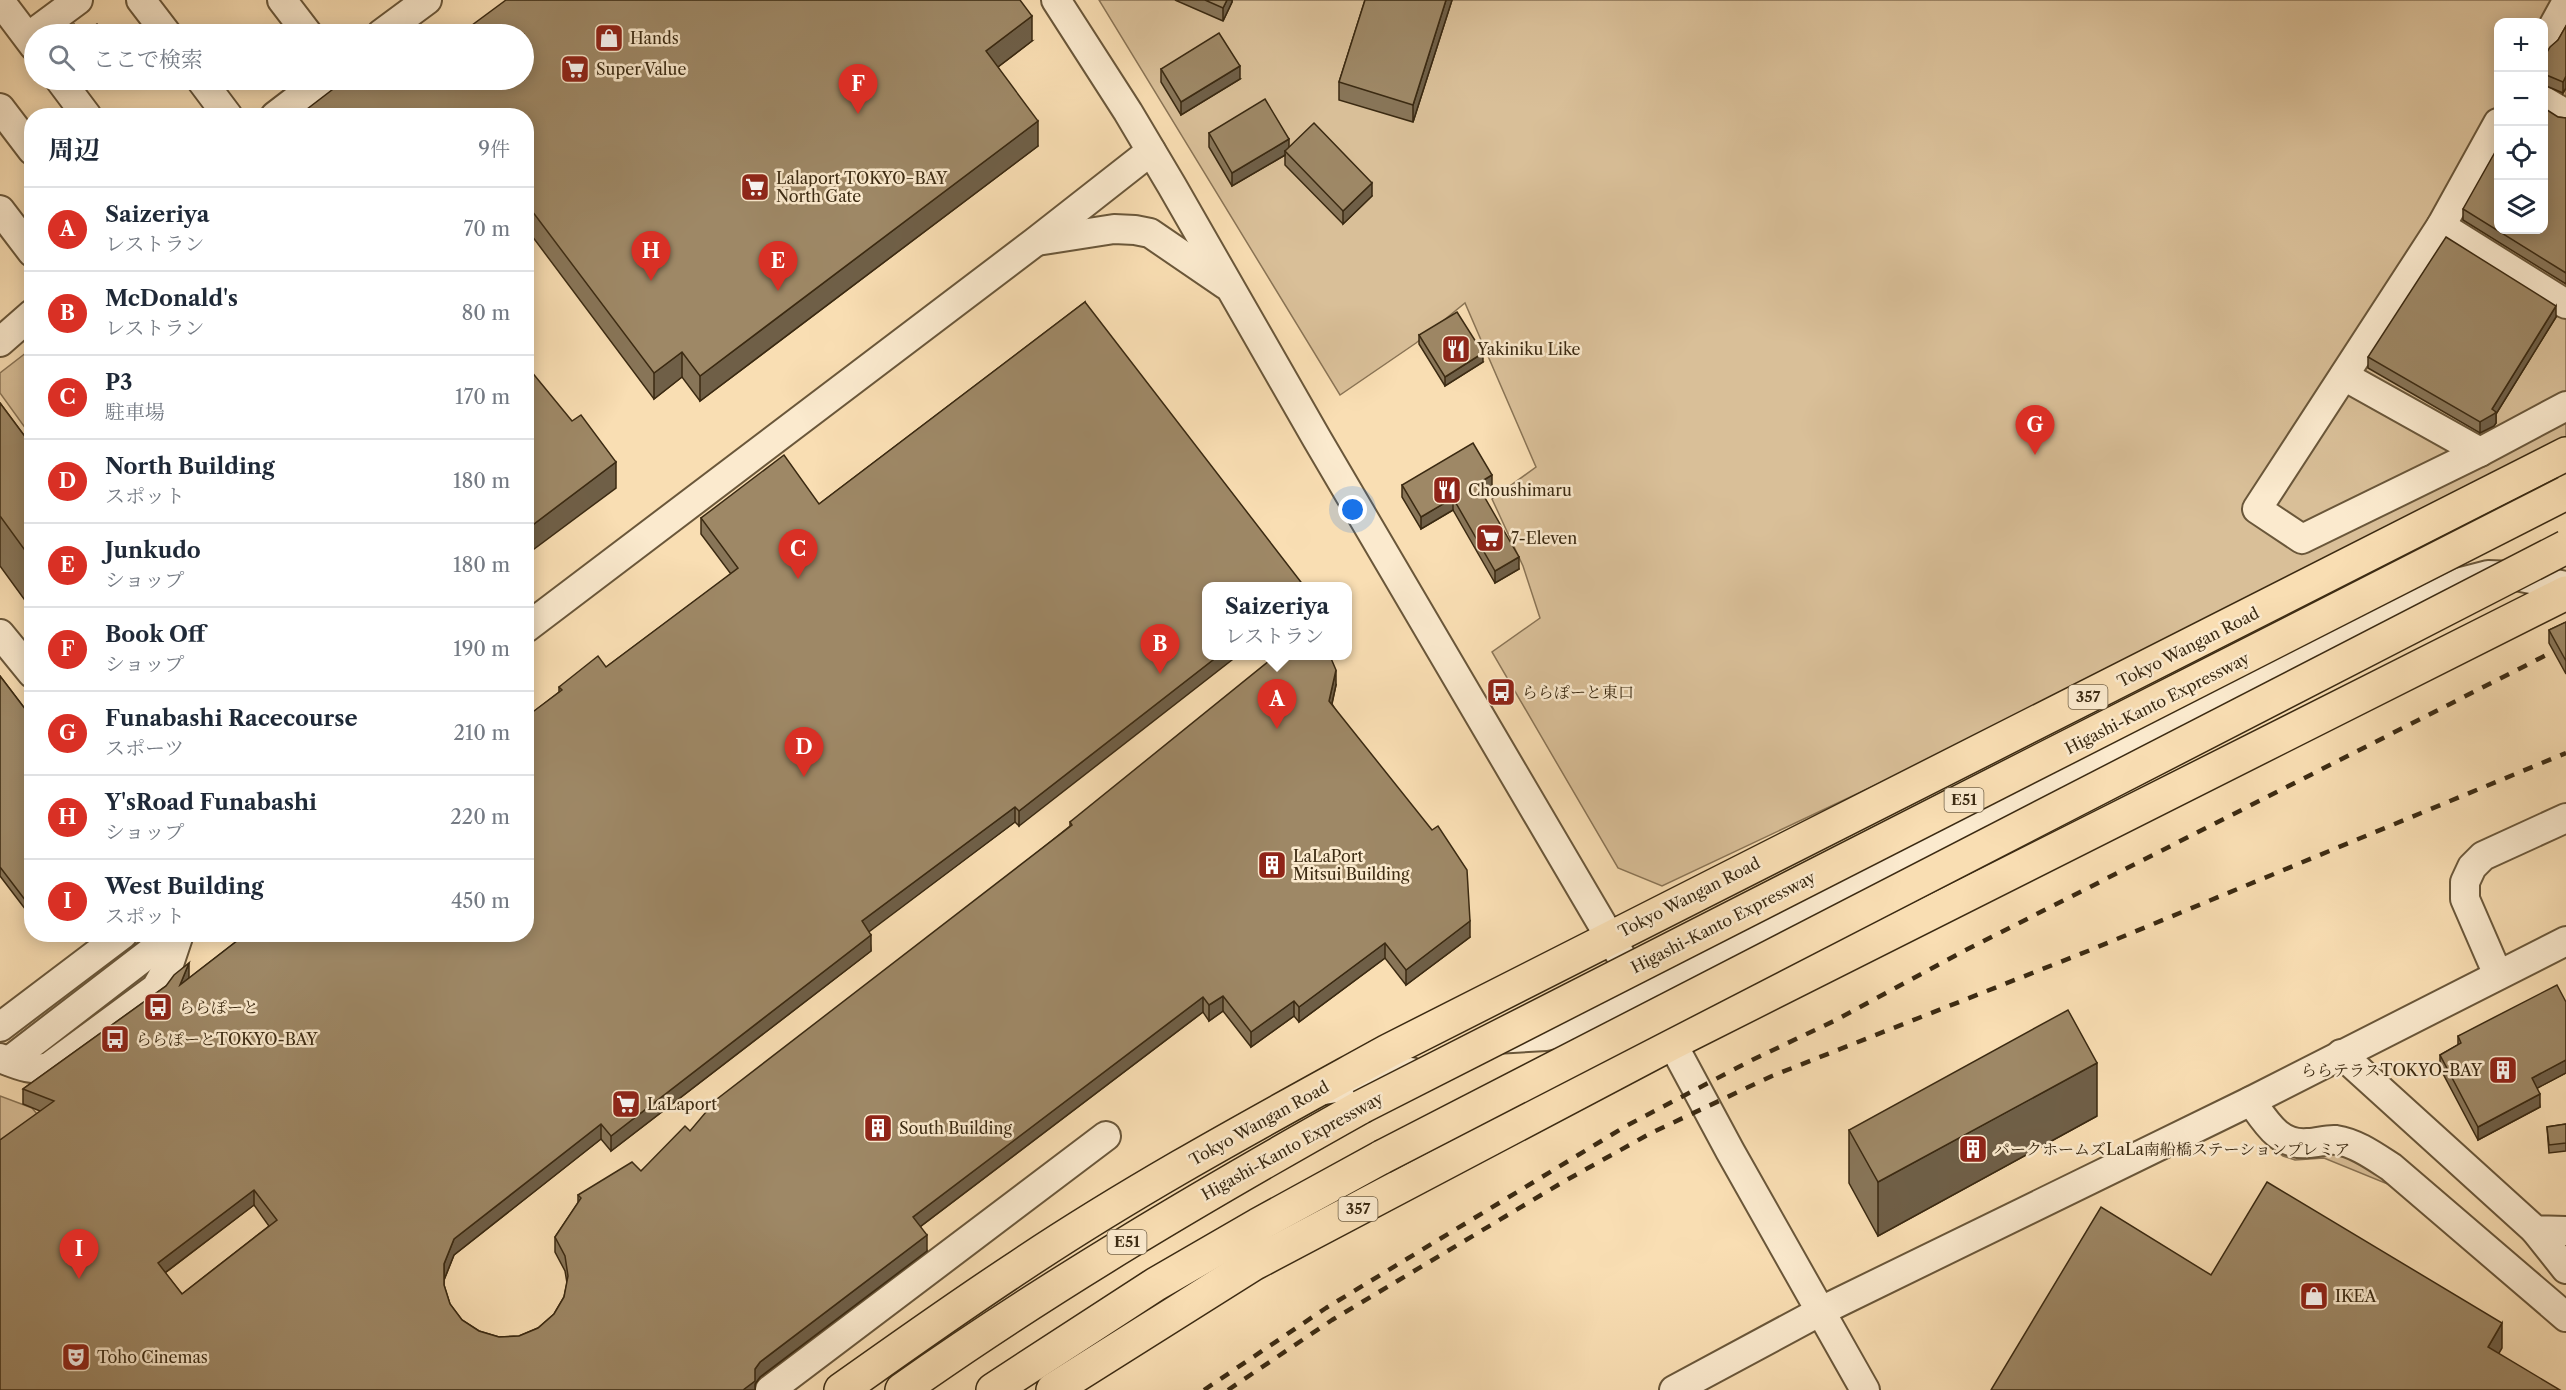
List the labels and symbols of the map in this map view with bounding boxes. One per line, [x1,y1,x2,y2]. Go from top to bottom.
shop icon: Hands [593,22,625,54]
place label: Hands [630,28,679,48]
supermarket icon: Super Value [559,53,591,85]
place label: Super Value [596,59,686,79]
pin: F [838,64,878,114]
place label: Lalaport TOKYO−BAY North Gate [776,168,948,206]
supermarket icon: Lalaport TOKYO−BAY North Gate [739,171,771,203]
pin: H [632,232,670,281]
pin: E [758,242,798,291]
restaurant icon: Yakiniku Like [1440,333,1472,365]
place label: Yakiniku Like [1476,339,1581,359]
pin: G [2016,406,2054,455]
restaurant icon: Choushimaru [1431,474,1463,506]
place label: Choushimaru [1468,480,1572,500]
your location [1338,495,1367,524]
supermarket icon: 7-Eleven [1474,522,1506,554]
place label: 7-Eleven [1511,528,1577,548]
pin: C [778,530,818,579]
street label: Tokyo Wangan Road [2114,602,2262,691]
pin: B [1140,624,1180,674]
street label: Higashi-Kanto Expressway [2061,647,2254,758]
bus stop icon: ららぽーと東口 [1485,676,1517,708]
pin: A [1258,680,1296,729]
place label: ららぽーと東口 [1522,682,1634,702]
road number: 357 [2068,685,2108,709]
pin: D [784,728,824,777]
road number: E51 [1944,788,1984,812]
place label: LaLaPort Mitsui Building [1293,846,1410,884]
building icon: LaLaPort Mitsui Building [1256,849,1288,881]
street label: Tokyo Wangan Road [1615,852,1763,941]
street label: Higashi-Kanto Expressway [1627,866,1820,977]
bus stop icon: ららぽーと [142,991,174,1023]
place label: ららぽーと [179,997,259,1017]
bus stop icon: ららぽーとTOKYO-BAY [99,1023,131,1055]
place label: ららぽーとTOKYO-BAY [136,1029,318,1049]
building icon: ららテラスTOKYO-BAY [2487,1054,2519,1086]
place label: ららテラスTOKYO-BAY [2301,1060,2483,1080]
street label: Tokyo Wangan Road [1186,1076,1332,1170]
street label: Higashi-Kanto Expressway [1198,1087,1387,1204]
supermarket icon: LaLaport [610,1088,642,1120]
place label: LaLaport [647,1094,717,1114]
building icon: South Building [862,1112,894,1144]
place label: South Building [899,1118,1012,1138]
building icon: パークホームズLaLa南船橋ステーションプレミア [1957,1133,1989,1165]
place label: パークホームズLaLa南船橋ステーションプレミア [1994,1139,2350,1159]
road number: 357 [1338,1197,1378,1221]
pin: I [60,1230,98,1279]
road number: E51 [1108,1230,1146,1254]
shop icon: IKEA [2298,1280,2330,1312]
place label: IKEA [2335,1286,2378,1306]
theatre icon: Toho Cinemas [60,1341,92,1373]
place label: Toho Cinemas [97,1347,208,1367]

